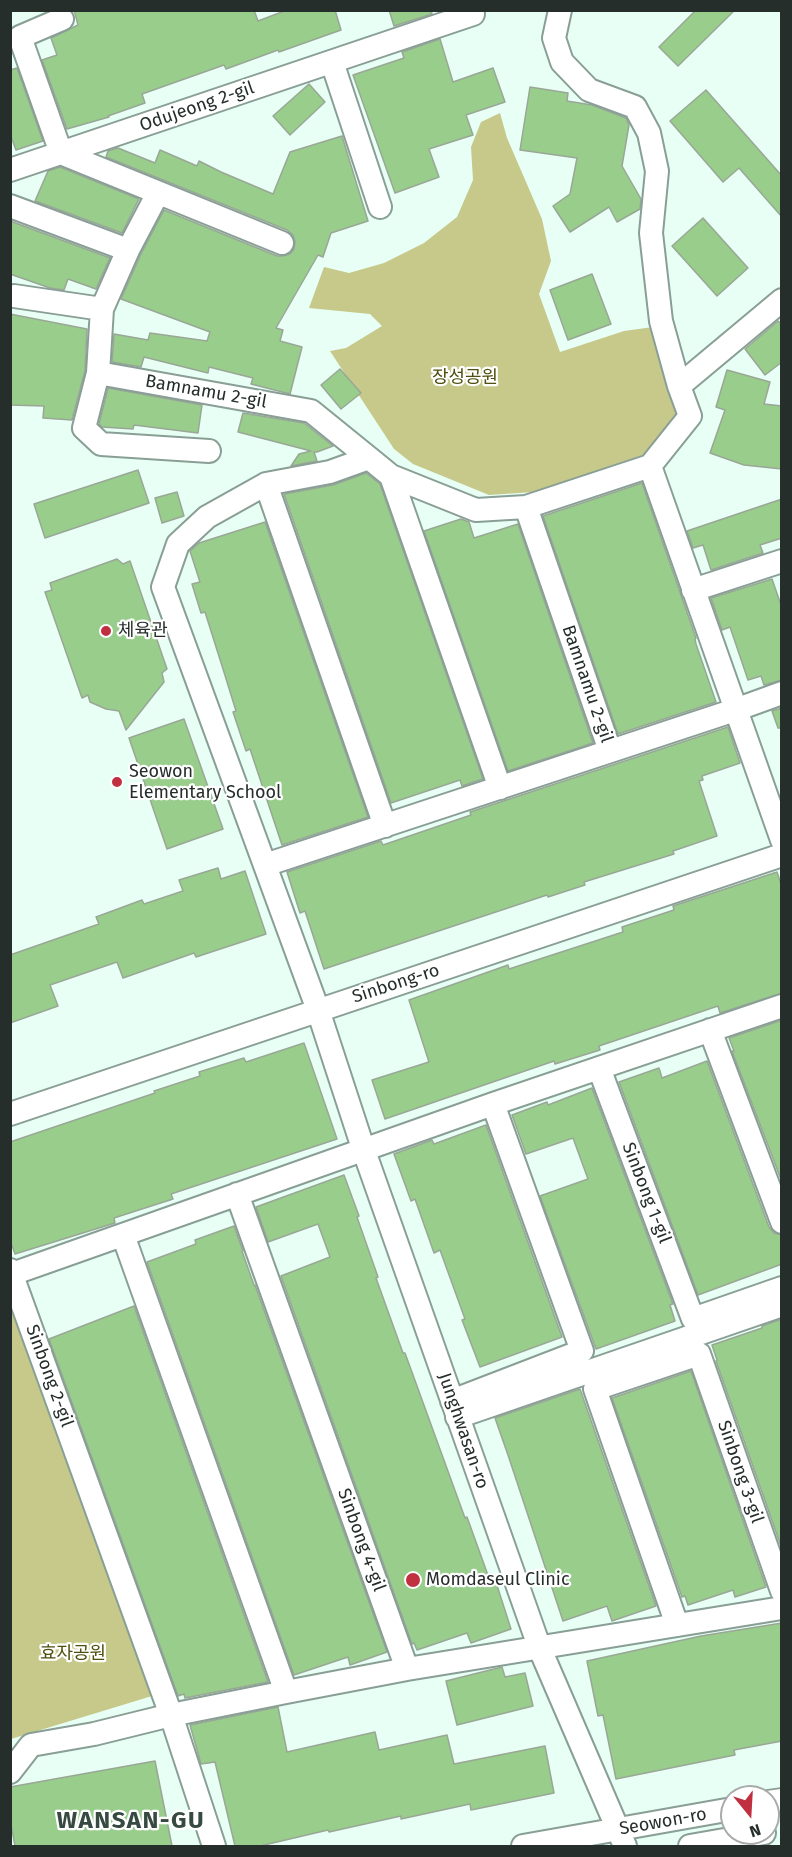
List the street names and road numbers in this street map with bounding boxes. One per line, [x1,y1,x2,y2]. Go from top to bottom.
street label: Odujeong 2-gil [137,77,257,137]
street label: Bamnamu 2-gil [144,371,268,413]
street label: Bamnamu 2-gil [557,622,617,746]
street label: Sinbong-ro [350,960,442,1008]
street label: Sinbong 1-gil [617,1140,675,1246]
street label: Sinbong 2-gil [21,1322,77,1430]
street label: Junghwasan-ro [433,1370,493,1492]
street label: Sinbong 3-gil [712,1418,768,1526]
street label: Sinbong 4-gil [332,1486,390,1594]
street label: Seowon-ro [618,1804,708,1840]

